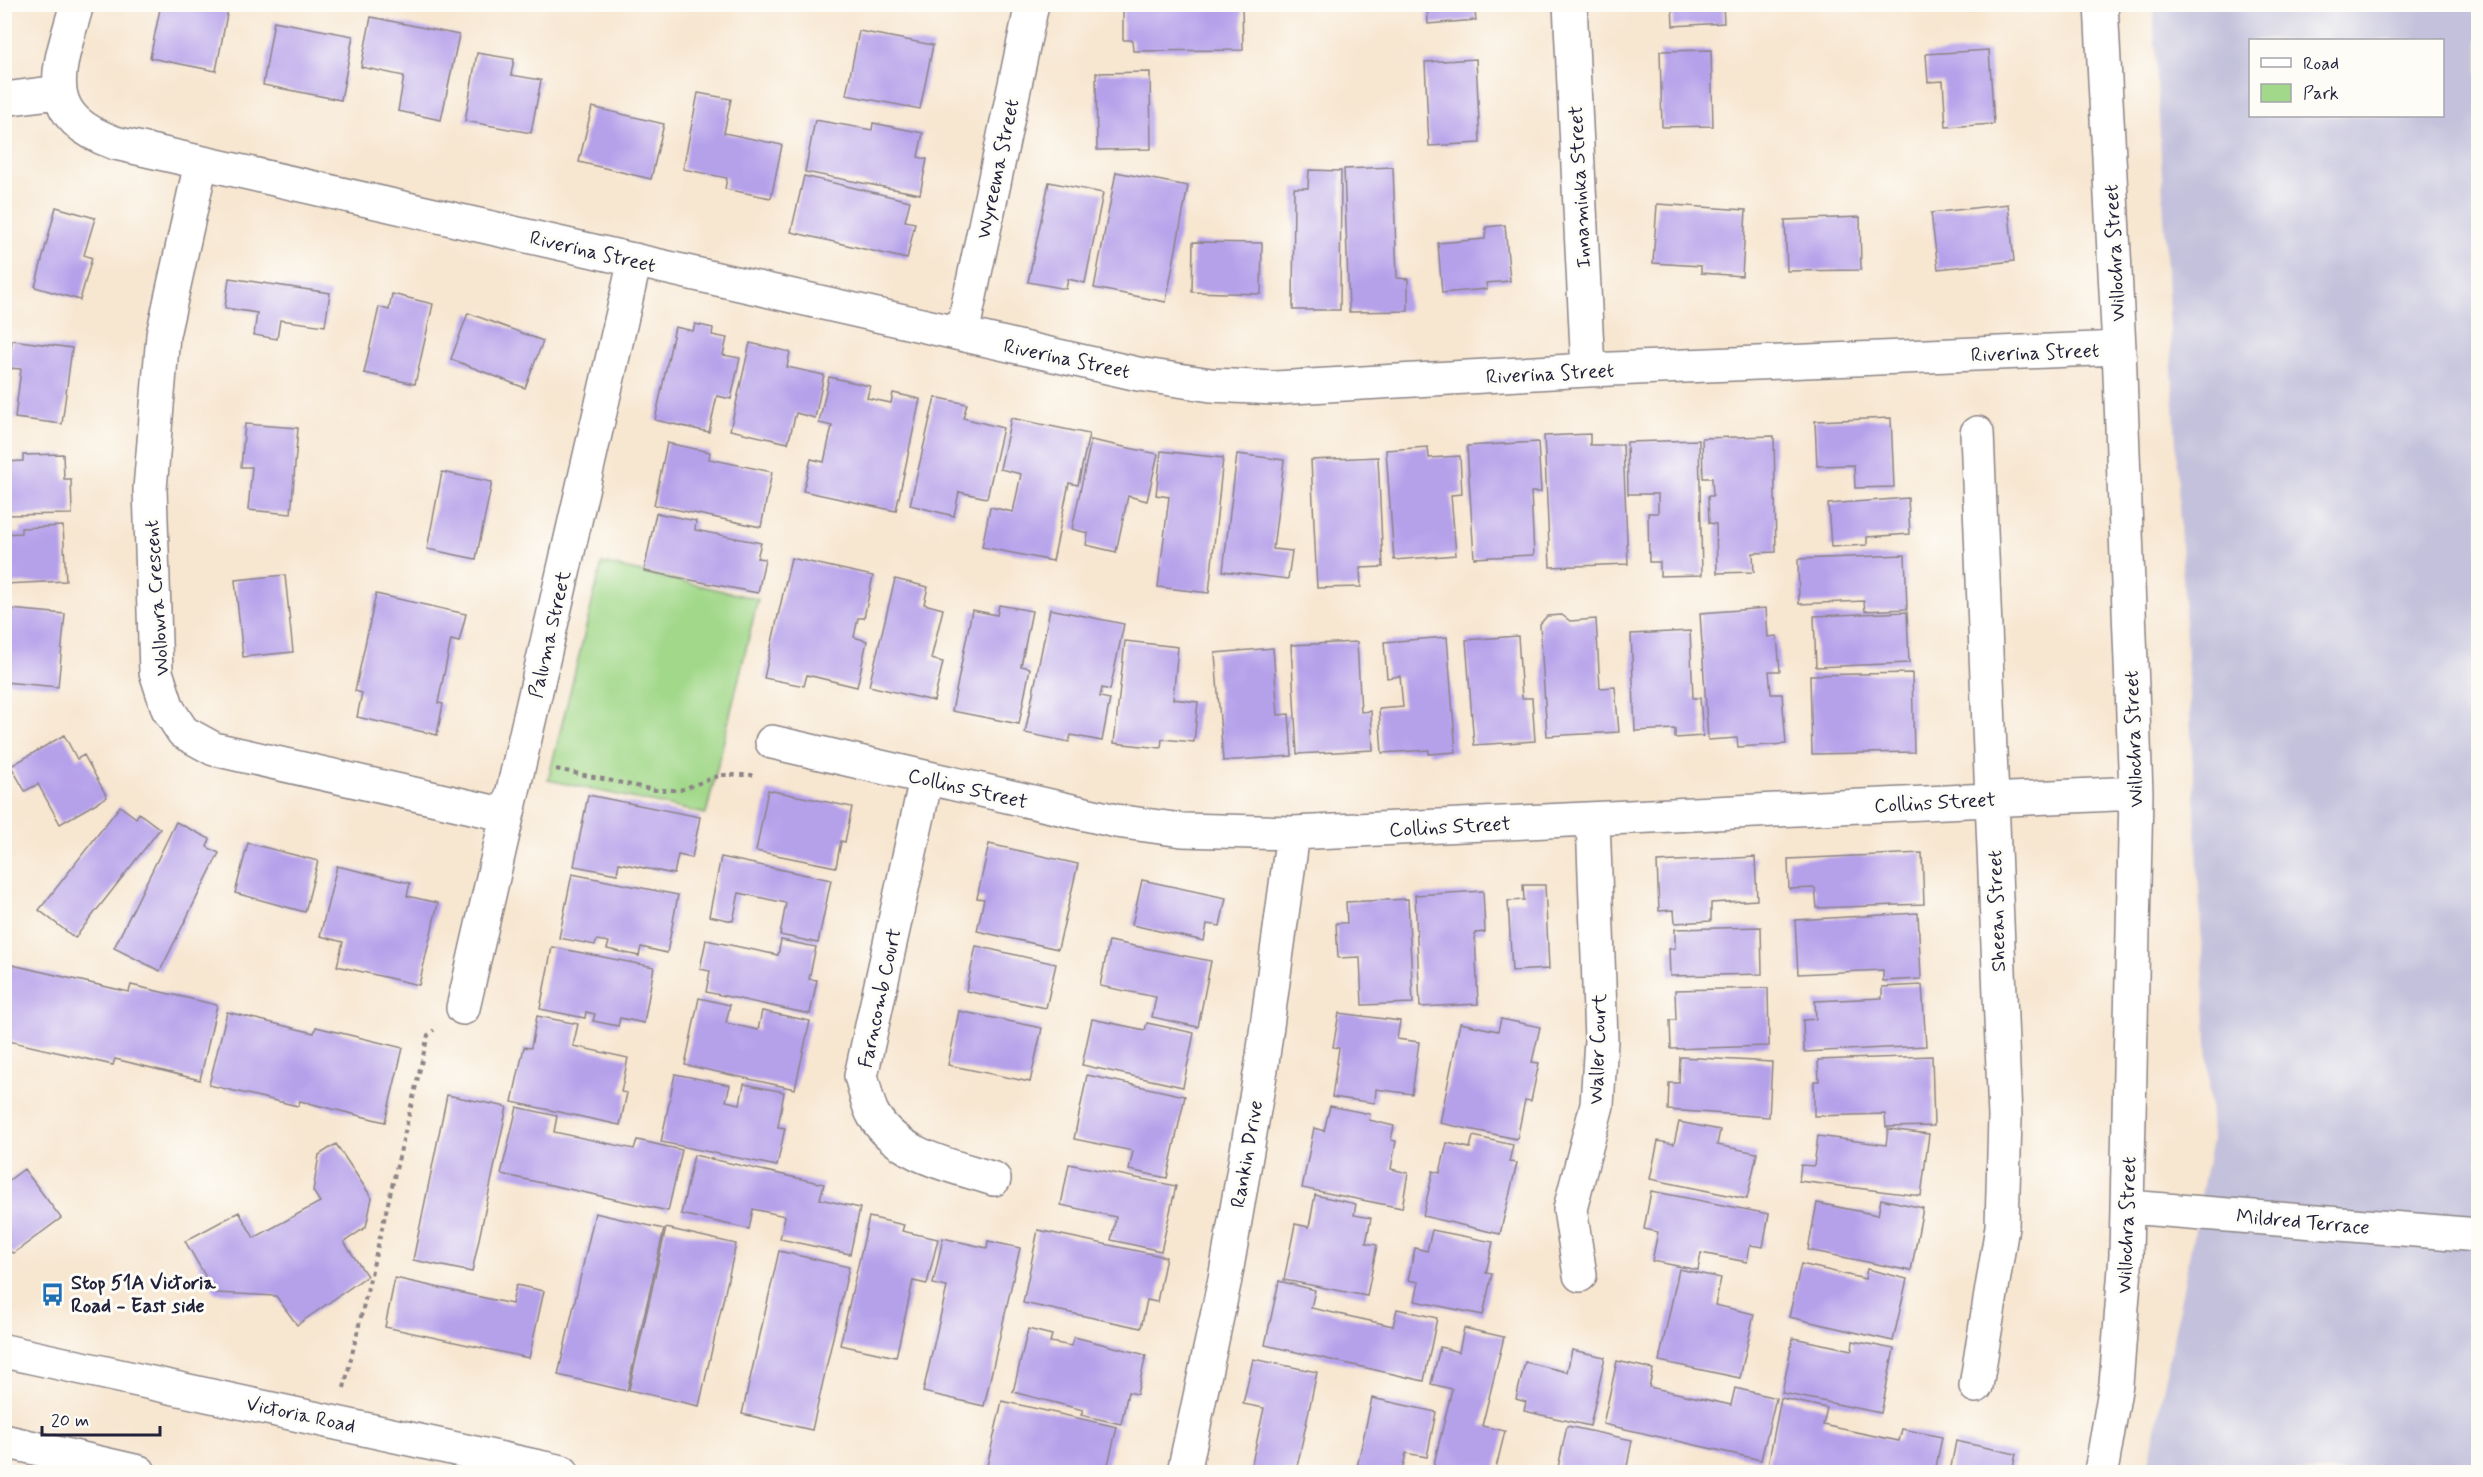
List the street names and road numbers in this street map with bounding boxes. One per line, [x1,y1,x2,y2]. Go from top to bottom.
street label: Wyreema Street [970,97,1026,242]
street label: Innaminka Street [1563,105,1598,269]
street label: Willochra Street [2098,184,2133,322]
street label: Riverina Street [527,225,658,280]
street label: Riverina Street [1001,333,1132,386]
street label: Riverina Street [1970,338,2100,369]
street label: Riverina Street [1485,358,1615,391]
street label: Wollowra Crescent [139,519,176,677]
street label: Paluma Street [523,568,578,701]
street label: Willochra Street [2119,670,2150,808]
street label: Collins Street [905,763,1030,816]
street label: Collins Street [1873,787,1997,820]
street label: Collins Street [1388,811,1512,844]
street label: Sheean Street [1982,850,2013,972]
street label: Farncomb Court [853,926,908,1071]
street label: Waller Court [1583,993,1614,1105]
street label: Rankin Drive [1225,1098,1270,1210]
street label: Willochra Street [2112,1156,2143,1294]
street label: Mildred Terrace [2235,1203,2371,1242]
street label: Victoria Road [244,1391,358,1440]

